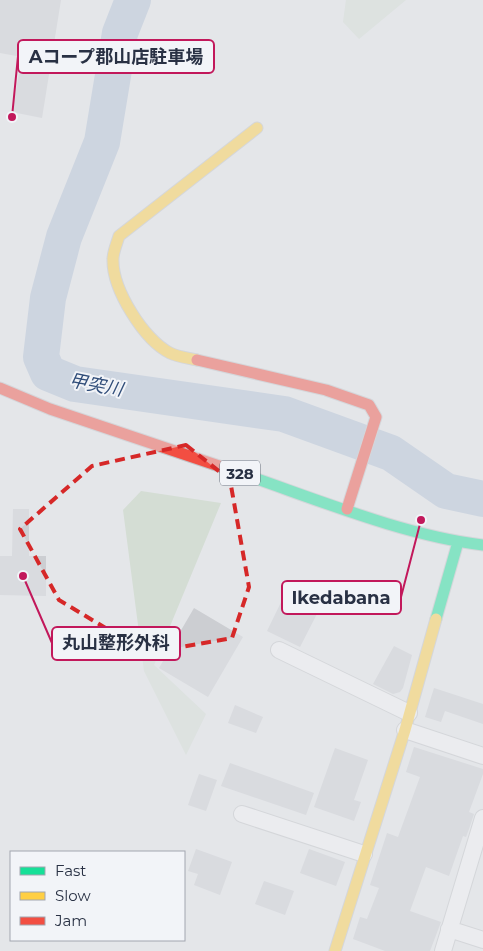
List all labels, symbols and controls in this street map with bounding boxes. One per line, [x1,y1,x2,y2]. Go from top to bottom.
callout: Aコープ郡山店駐車場 [18,40,214,73]
text: Aコープ郡山店駐車場 [28,46,203,68]
water label: 甲突川 [67,369,127,401]
road number: 328 [220,460,260,486]
callout: Ikedabana [282,581,401,614]
text: Ikedabana [291,587,391,609]
callout: 丸山整形外科 [52,627,180,660]
text: 丸山整形外科 [62,632,170,654]
legend [10,851,185,941]
text: Fast [55,861,86,880]
text: Slow [55,886,91,905]
text: Jam [54,911,87,930]

